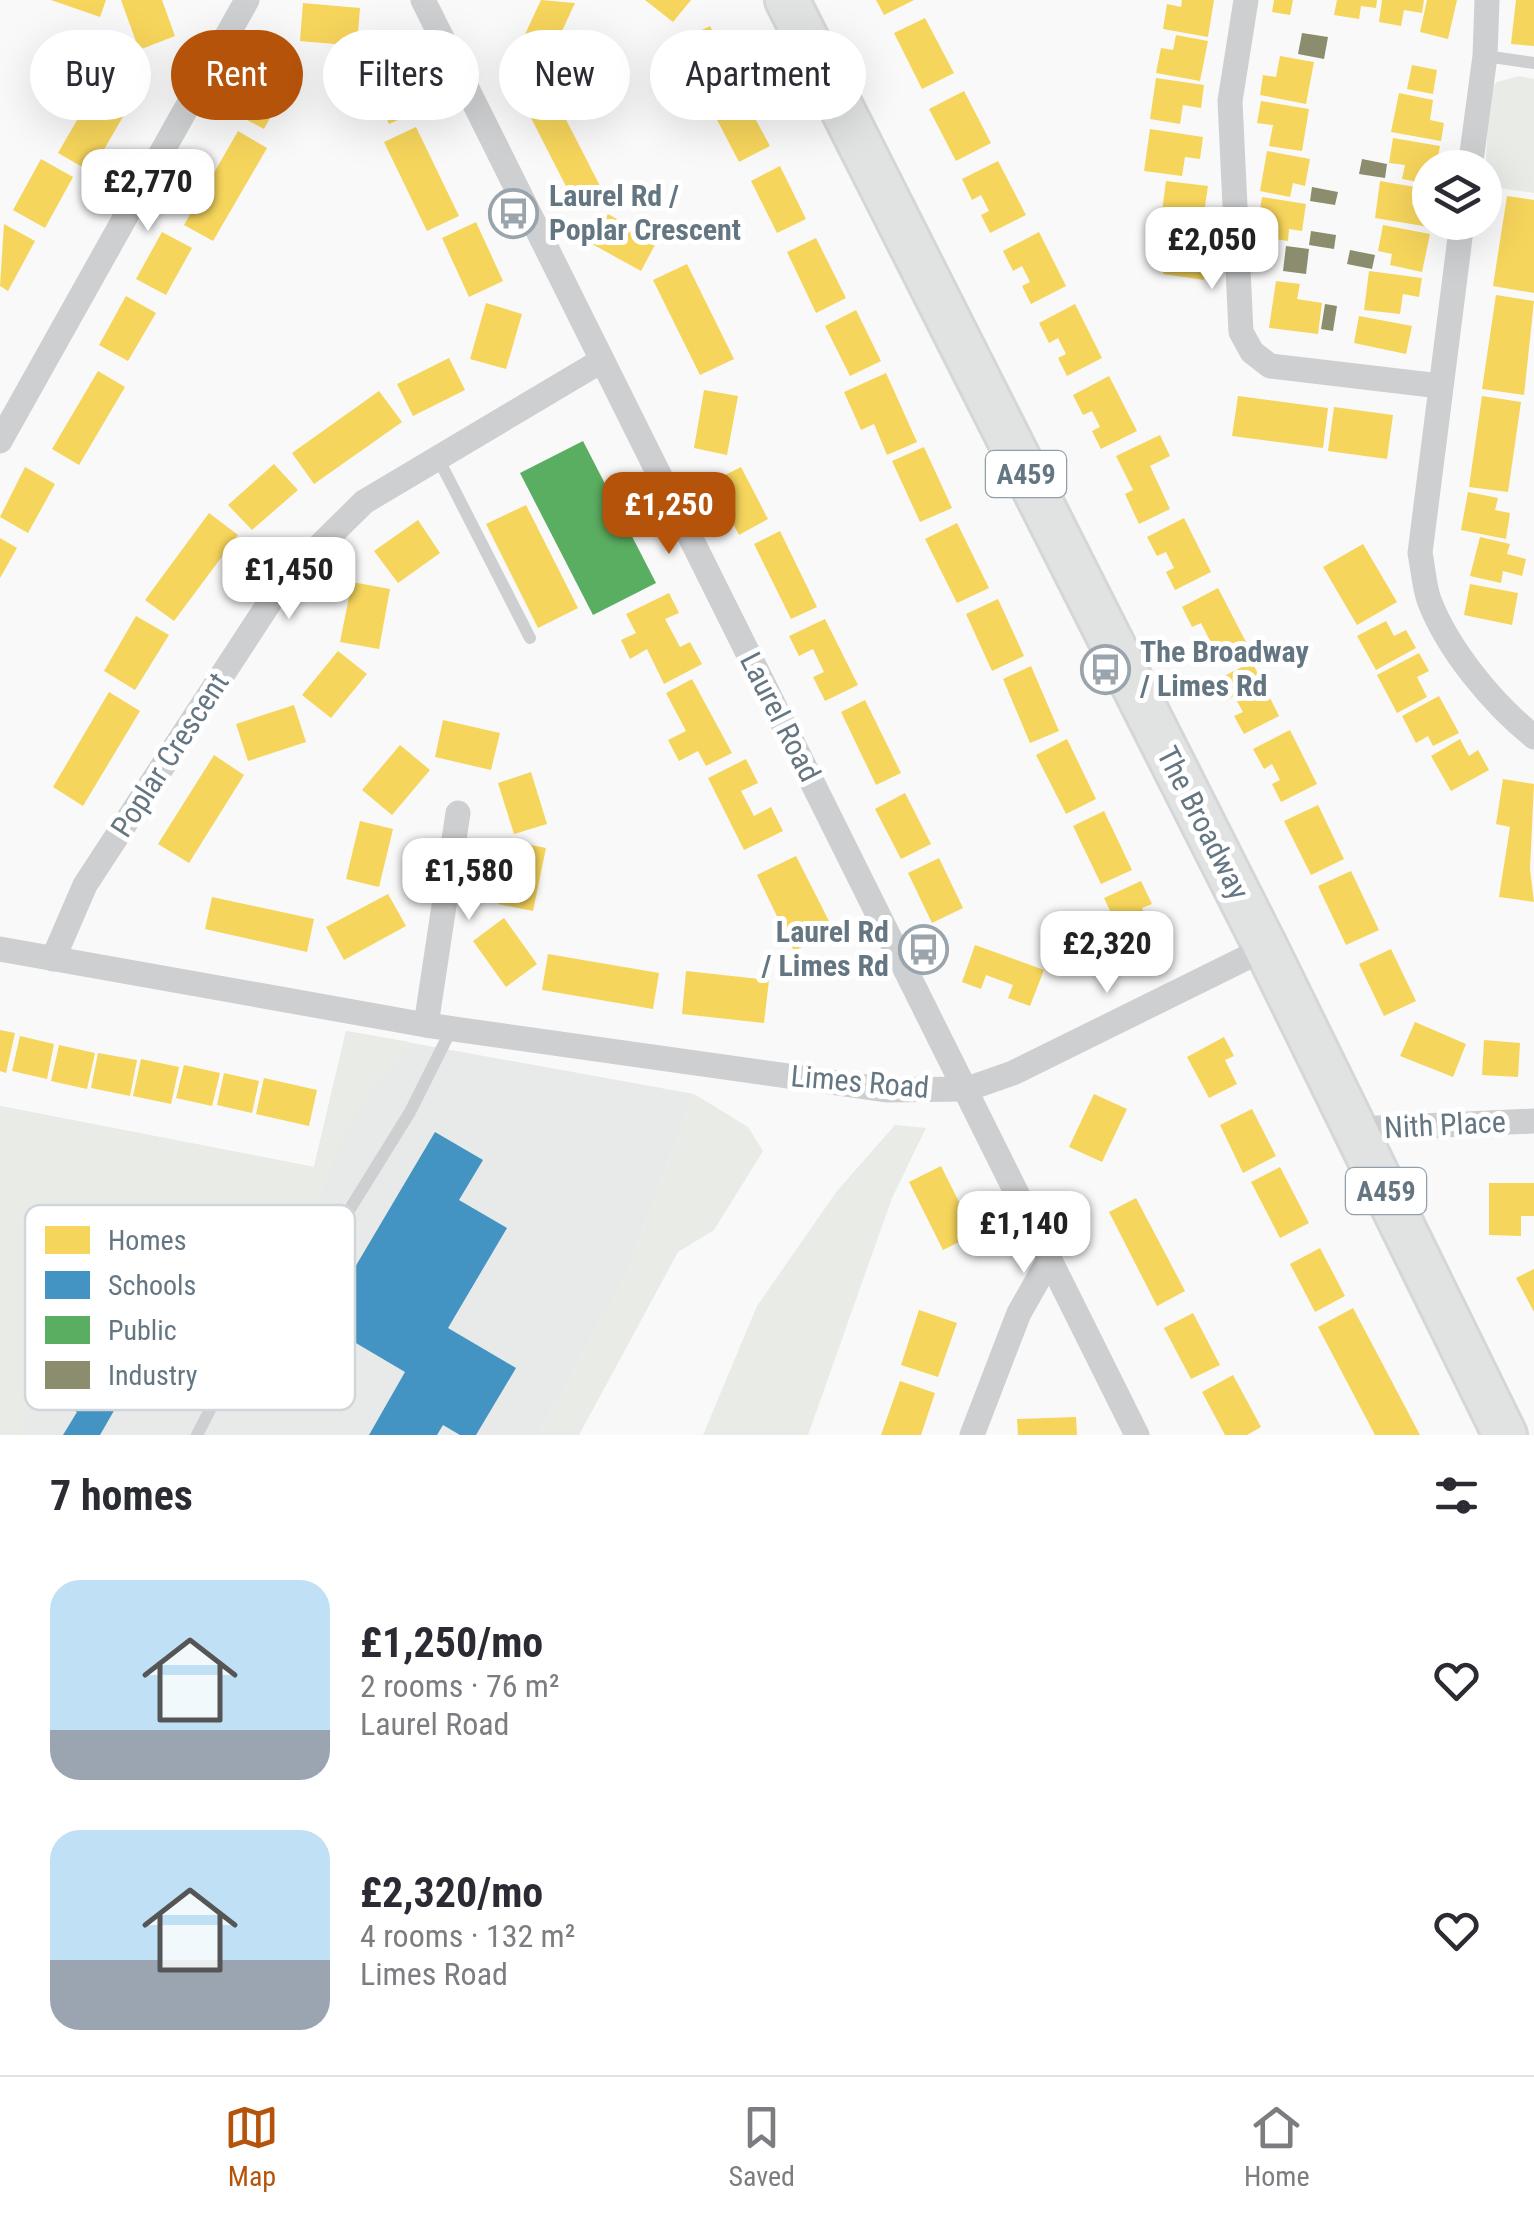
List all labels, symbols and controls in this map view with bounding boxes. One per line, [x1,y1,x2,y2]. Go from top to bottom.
chip: Buy [30,30,151,120]
chip: Rent [171,30,303,120]
chip: Filters [323,30,479,120]
chip: New [499,30,630,120]
chip: Apartment [650,30,866,120]
pin: £2,770 [67,149,229,234]
map controls [1412,150,1502,240]
button: layers [1412,150,1502,240]
text: £2,770 [103,162,193,200]
place label: Laurel Rd / Poplar Crescent [549,178,741,247]
bus stop icon: Laurel Rd / Poplar Crescent [488,187,540,239]
pin: £2,050 [1131,207,1293,292]
text: £2,050 [1167,220,1257,258]
road number: A459 [986,451,1066,497]
pin: £1,250 [588,472,750,557]
text: £1,250 [624,485,714,523]
pin: £1,450 [208,537,370,622]
text: £1,450 [244,550,334,588]
place label: The Broadway / Limes Rd [1139,634,1309,703]
bus stop icon: The Broadway / Limes Rd [1079,643,1131,695]
street label: Laurel Road [733,646,828,787]
street label: Poplar Crescent [104,666,236,843]
street label: The Broadway [1150,741,1257,905]
pin: £1,580 [388,838,550,923]
text: £1,580 [424,851,514,889]
pin: £2,320 [1026,911,1188,996]
place label: Laurel Rd / Limes Rd [761,914,889,983]
bus stop icon: Laurel Rd / Limes Rd [898,923,950,975]
text: £2,320 [1062,924,1152,962]
street label: Limes Road [789,1058,931,1105]
street label: Nith Place [1383,1104,1507,1145]
road number: A459 [1346,1168,1426,1214]
pin: £1,140 [943,1191,1105,1276]
text: £1,140 [979,1204,1069,1242]
legend [25,1205,355,1410]
text: Homes [108,1224,186,1257]
text: Schools [108,1269,196,1302]
text: Public [108,1314,177,1347]
text: Industry [108,1359,198,1392]
icon: filters [1429,1468,1484,1523]
text: 7 homes [50,1471,193,1520]
text: £1,250/mo [360,1618,543,1667]
icon: home [130,1620,250,1740]
icon: heart [1429,1653,1484,1708]
text: 2 rooms · 76 m² [360,1667,559,1705]
text: Laurel Road [360,1705,509,1743]
text: £2,320/mo [360,1868,543,1917]
icon: home [130,1870,250,1990]
icon: heart [1429,1903,1484,1958]
text: 4 rooms · 132 m² [360,1917,575,1955]
text: Limes Road [360,1955,508,1993]
tab: Map [224,2100,279,2193]
tab: Saved [728,2100,795,2193]
tab: Home [1244,2100,1310,2193]

